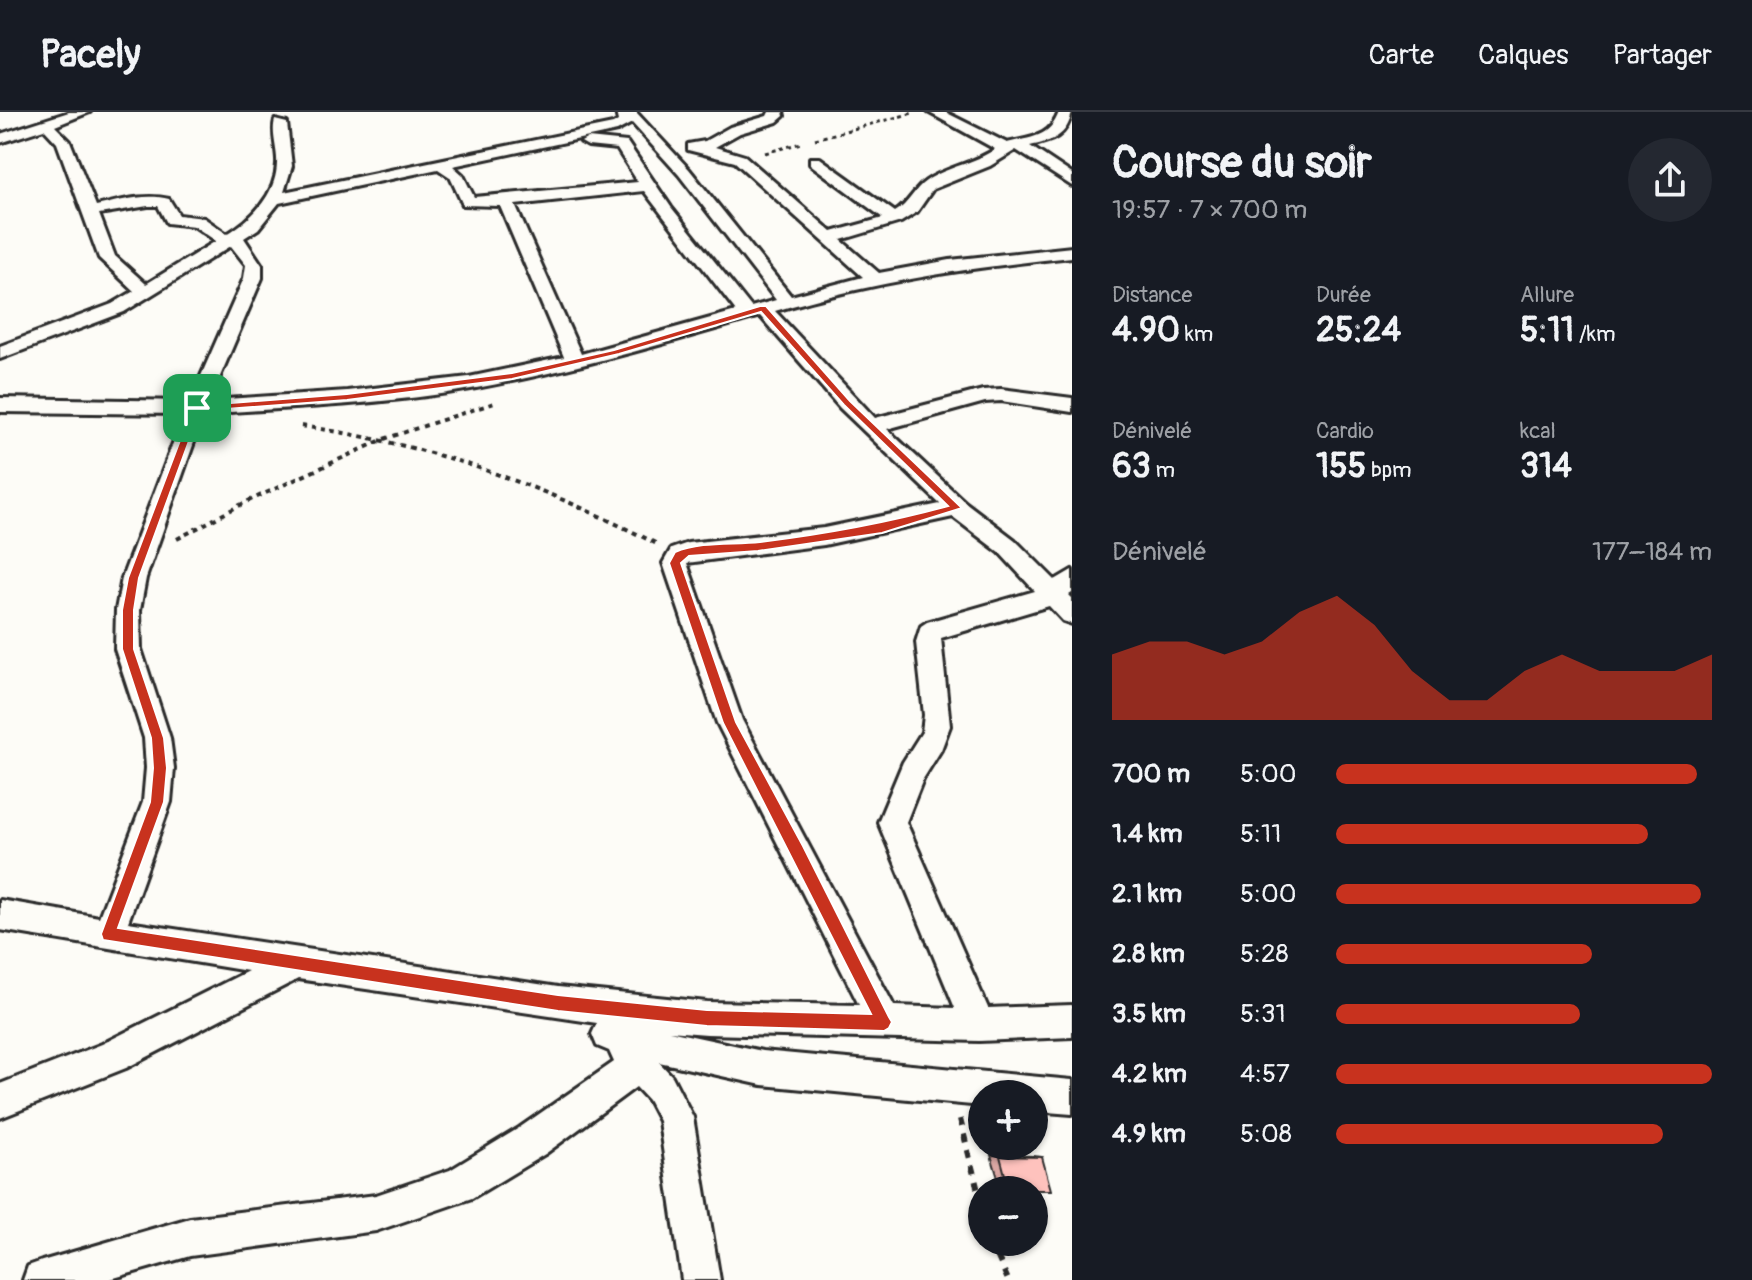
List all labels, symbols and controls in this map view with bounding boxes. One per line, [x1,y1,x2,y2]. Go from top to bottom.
text: Pacely [40,31,140,79]
text: Carte [1369,38,1434,73]
text: Calques [1478,38,1568,73]
text: Partager [1612,38,1712,73]
text: Course du soir [1112,136,1372,191]
button: share [1628,138,1712,222]
text: 19:57 · 7 × 700 m [1112,194,1307,226]
text: Distance [1112,281,1192,309]
text: Durée [1316,281,1371,309]
text: Allure [1520,281,1574,309]
text: 4.90 [1112,309,1180,352]
text: 25:24 [1316,309,1401,352]
text: 5:11 [1520,309,1574,352]
text: km [1180,320,1213,348]
text: /km [1574,320,1616,348]
pin [163,374,231,442]
icon: arrive [175,386,219,430]
text: Dénivelé [1112,417,1192,445]
text: Cardio [1316,417,1374,445]
text: kcal [1520,417,1556,445]
text: 63 [1112,445,1151,488]
text: 155 [1316,445,1366,488]
text: 314 [1520,445,1572,488]
text: m [1151,456,1175,484]
text: bpm [1366,456,1412,484]
text: Dénivelé [1112,536,1207,568]
text: 177–184 m [1592,536,1712,568]
text: 700 m [1112,758,1190,790]
text: 5:00 [1240,758,1297,790]
text: 1.4 km [1112,818,1183,850]
text: 5:11 [1240,818,1281,850]
text: 2.1 km [1112,878,1182,910]
text: 5:00 [1240,878,1297,910]
text: 2.8 km [1112,938,1185,970]
text: 5:28 [1240,938,1289,970]
text: 3.5 km [1112,998,1186,1030]
text: 5:31 [1240,998,1286,1030]
text: 4.2 km [1112,1058,1187,1090]
text: 4:57 [1240,1058,1290,1090]
map controls [968,1080,1048,1256]
button: + [968,1080,1048,1160]
text: 4.9 km [1112,1118,1186,1150]
text: 5:08 [1240,1118,1292,1150]
button: − [968,1176,1048,1256]

